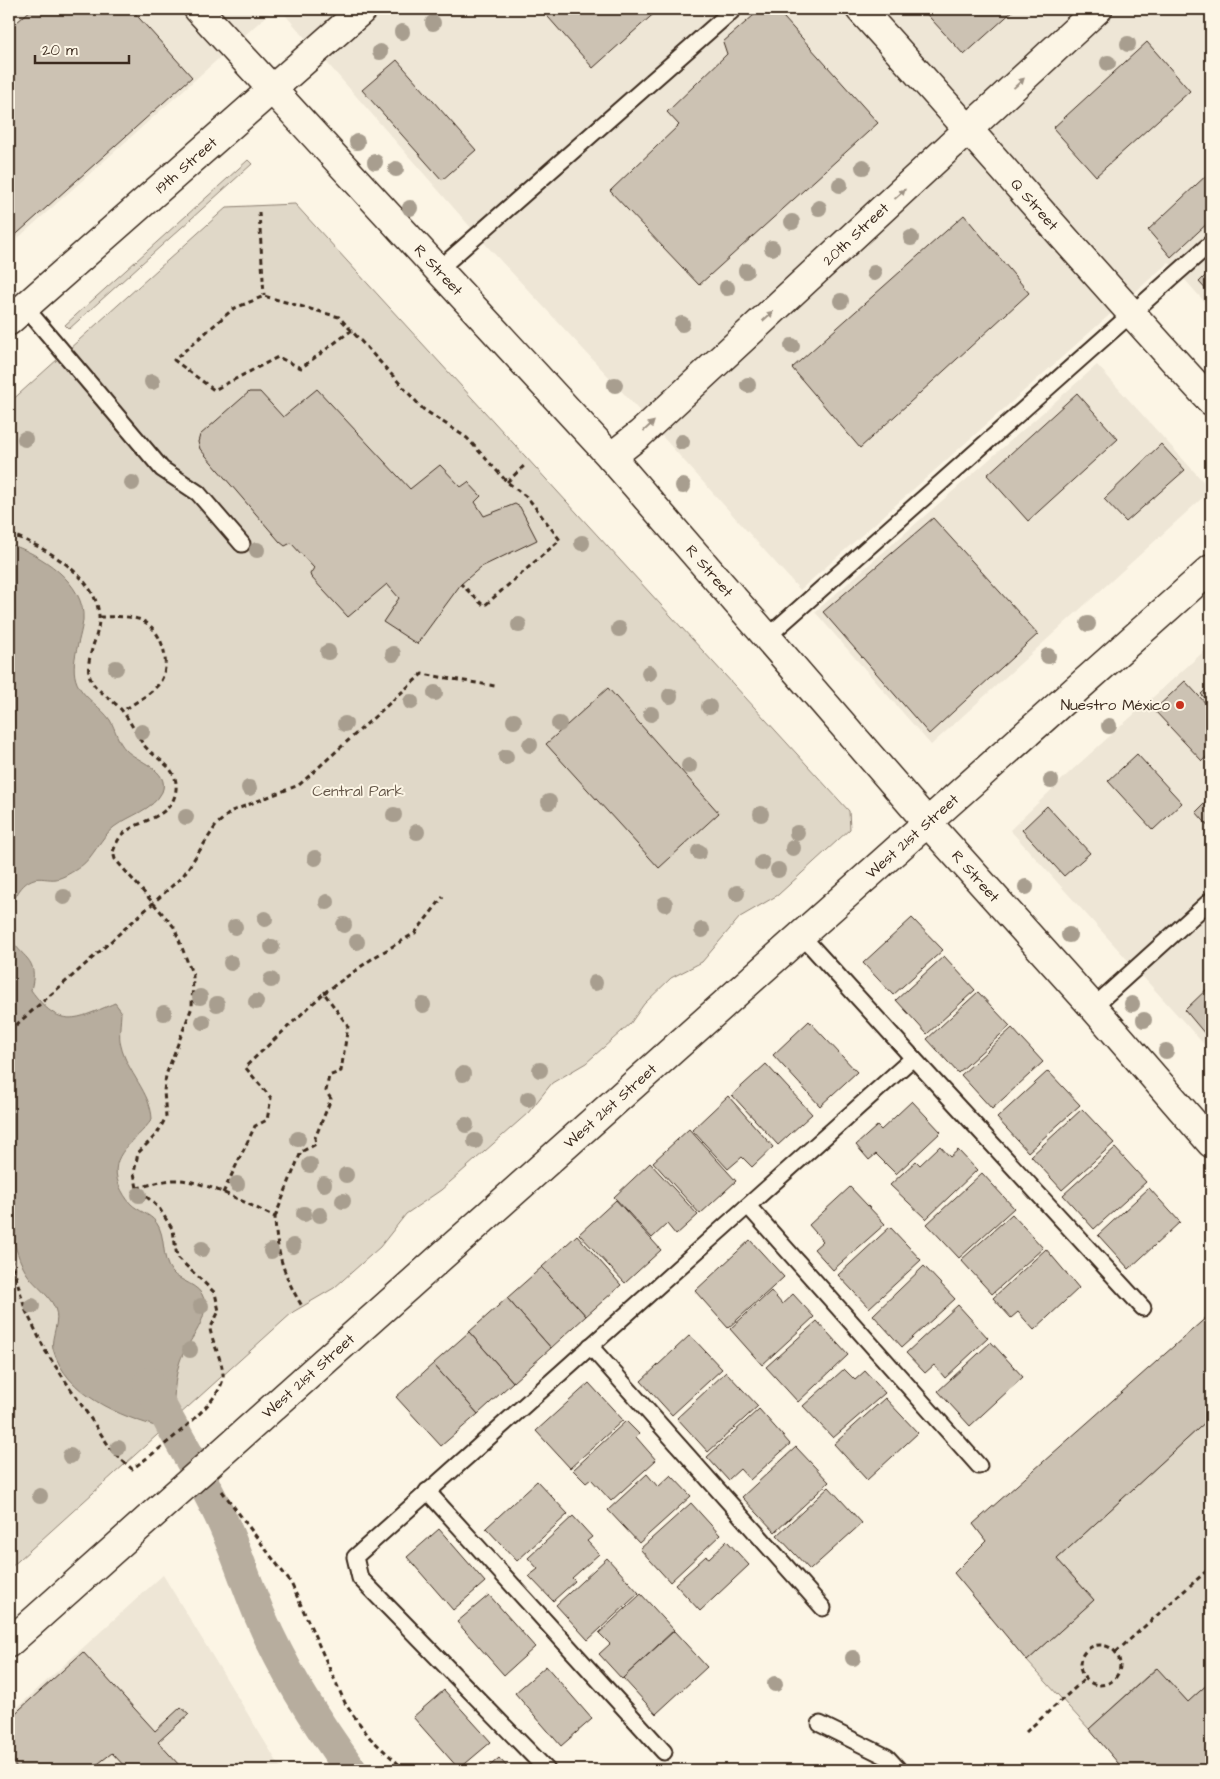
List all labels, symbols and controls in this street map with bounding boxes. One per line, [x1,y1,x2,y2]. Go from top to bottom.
scale bar [35,32,129,64]
text: 20 m [42,40,78,61]
one-way arrow [1013,77,1025,89]
street label: 19th Street [151,132,222,198]
street label: Q Street [1005,174,1063,235]
one-way arrow [894,188,906,200]
street label: 20th Street [818,198,894,271]
street label: R Street [409,240,467,301]
one-way arrow [762,310,774,322]
one-way arrow [642,420,654,432]
street label: R Street [681,541,738,602]
place label: Nuestro México [1061,695,1171,716]
marker: Nuestro México [1174,699,1186,711]
park label: Central Park [312,781,404,802]
street label: West 21st Street [861,789,963,884]
street label: R Street [946,846,1004,907]
street label: West 21st Street [559,1059,661,1154]
street label: West 21st Street [257,1329,359,1423]

